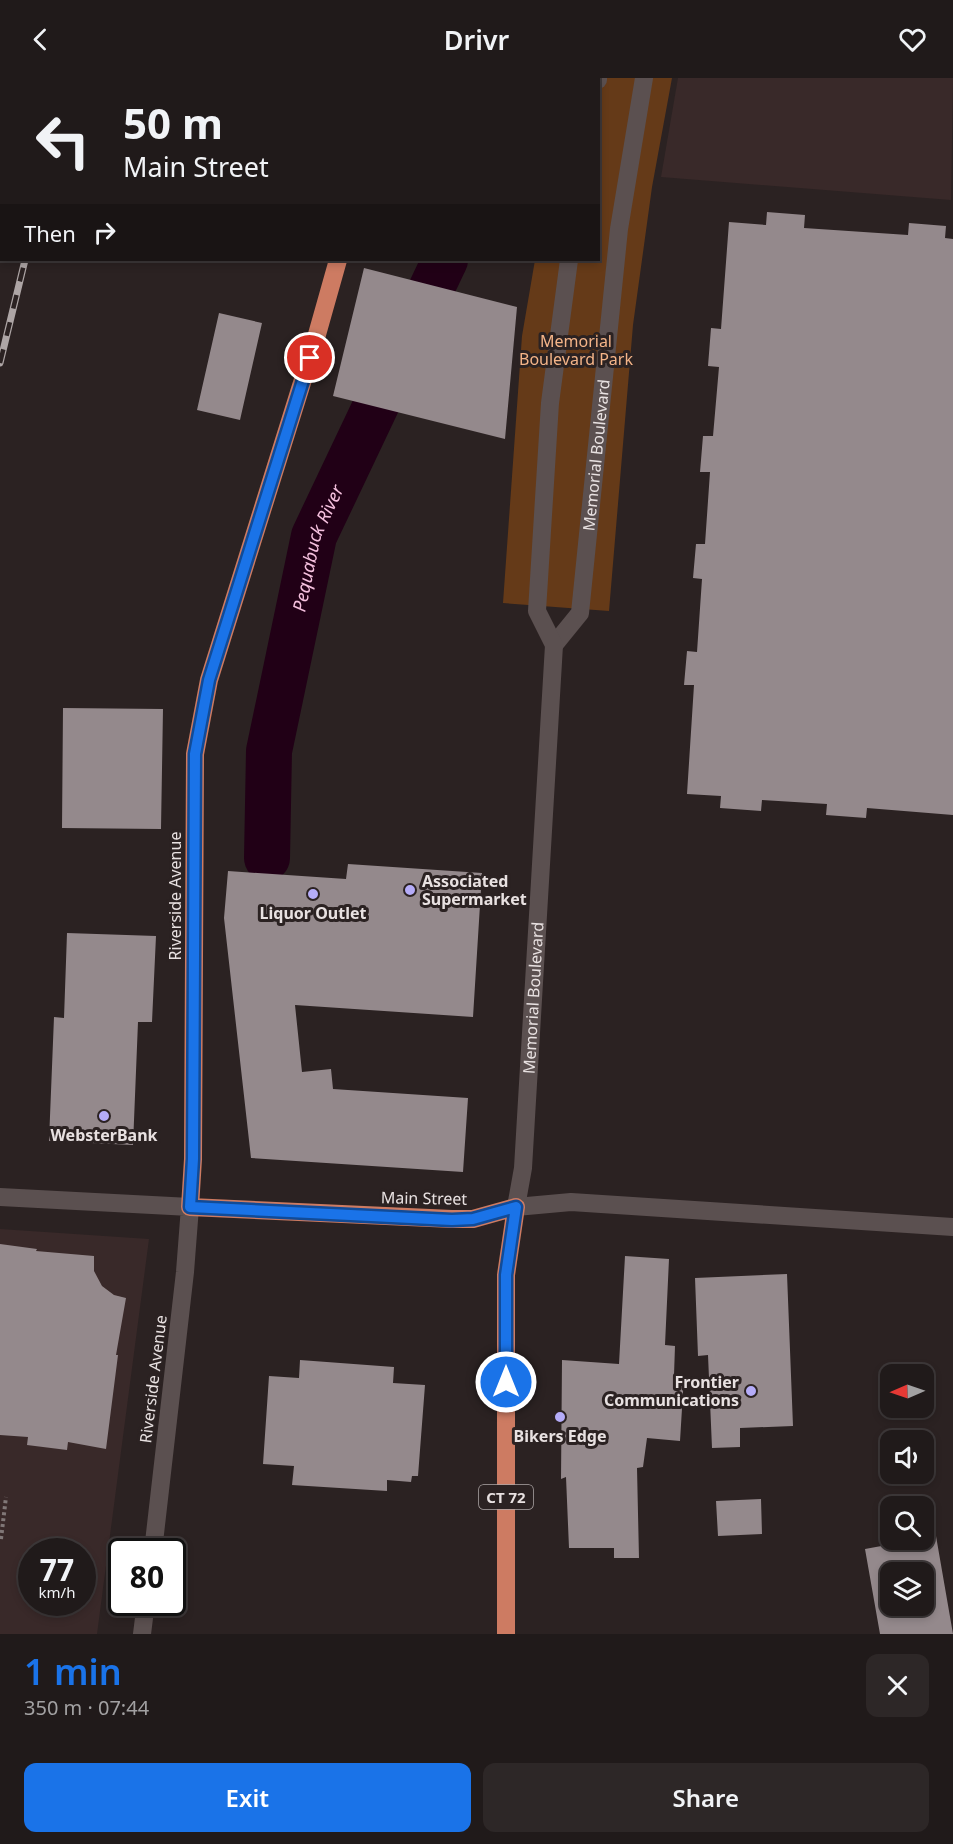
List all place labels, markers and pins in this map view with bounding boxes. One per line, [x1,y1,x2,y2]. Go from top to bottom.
pin [284,332,335,383]
place label: Associated Supermarket [422,870,527,910]
marker: Associated Supermarket [403,883,417,897]
marker: Liquor Outlet [306,887,320,901]
place label: Liquor Outlet [260,902,366,924]
marker: WebsterBank [97,1109,111,1123]
place label: WebsterBank [50,1124,158,1146]
place label: Frontier Communications [604,1371,739,1411]
marker: Frontier Communications [744,1384,758,1398]
marker: Bikers Edge [553,1410,567,1424]
place label: Bikers Edge [514,1425,606,1447]

